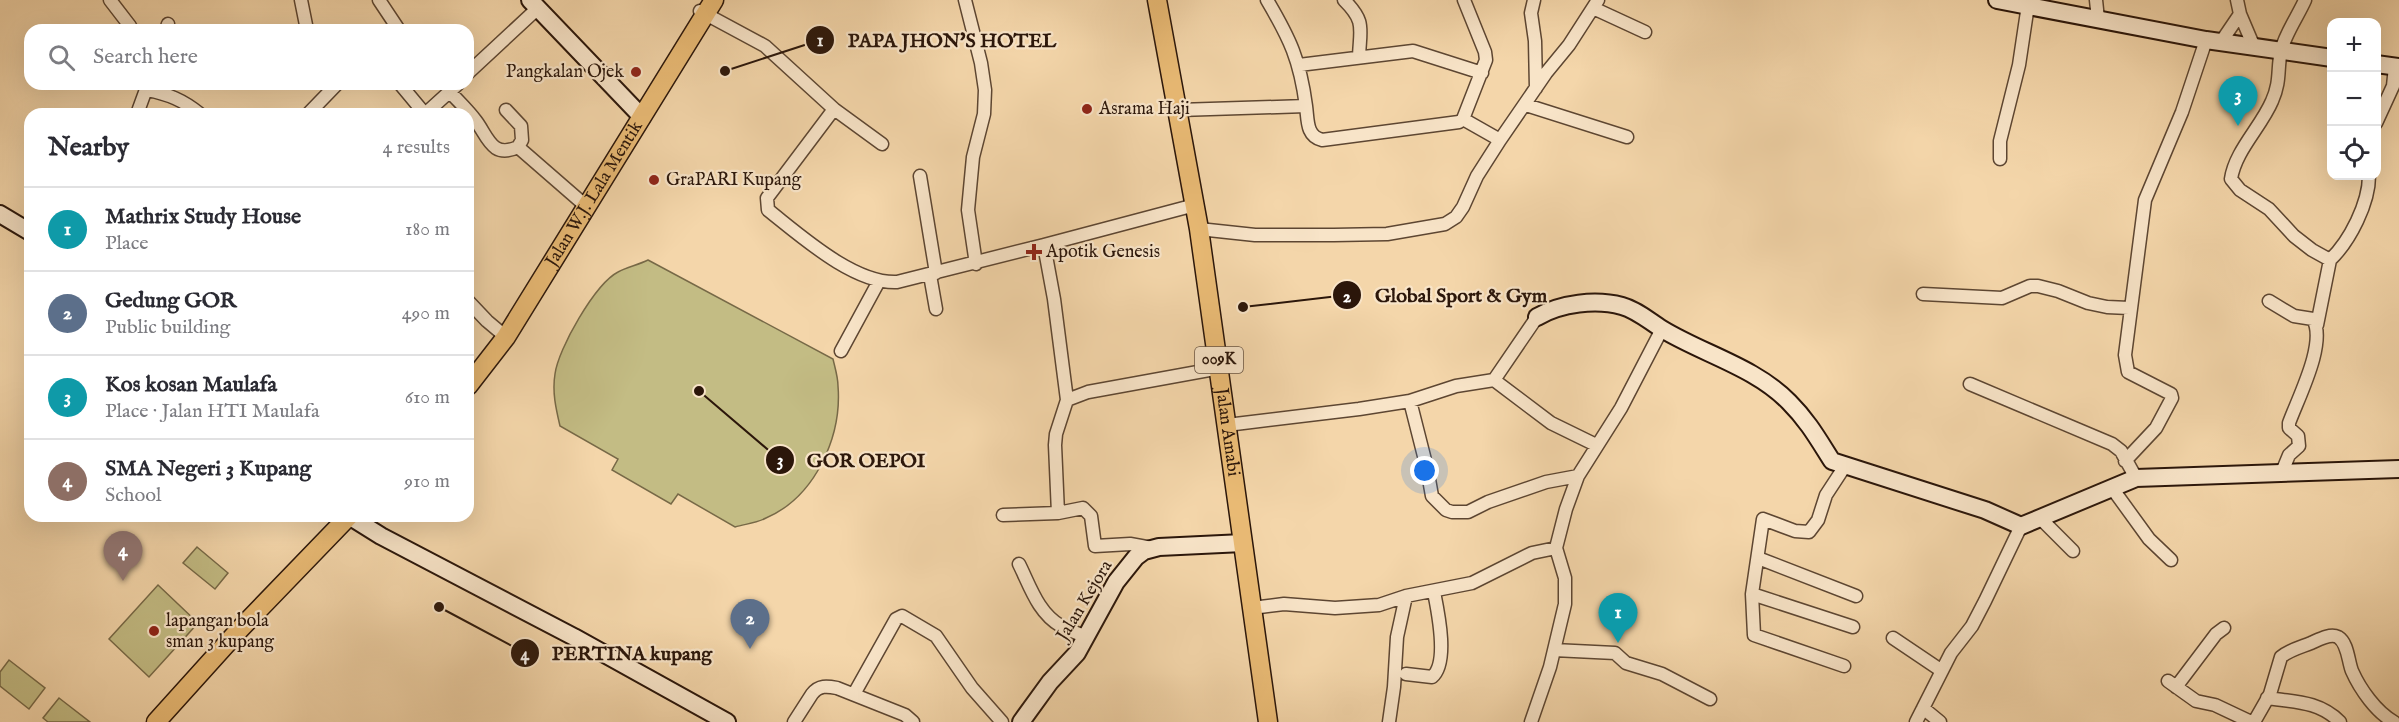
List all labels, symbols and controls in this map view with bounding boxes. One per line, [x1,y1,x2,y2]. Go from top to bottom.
map controls [2327,18,2381,180]
button: + [2327,18,2381,72]
callout: PAPA JHON'S HOTEL [805,21,1068,59]
search box [24,24,474,90]
text: PAPA JHON'S HOTEL [848,29,1057,54]
text: 1 [817,30,824,53]
icon: search [45,41,78,74]
text: Search here [93,43,198,71]
place label: Pangkalan Ojek [506,61,624,84]
marker: Pangkalan Ojek [629,65,643,79]
button: − [2327,72,2381,126]
pin: 3 [2218,76,2258,126]
place label: Asrama Haji [1098,98,1190,121]
marker: Asrama Haji [1080,102,1094,116]
street label: Jalan W.J. Lala Mentik [539,116,648,273]
button: locate [2327,126,2381,180]
text: Nearby [48,131,129,164]
text: 4 results [383,135,450,160]
place label: GraPARI Kupang [666,169,801,192]
marker: GraPARI Kupang [647,173,661,187]
text: Mathrix Study House [105,203,301,231]
text: 1 [64,217,71,242]
text: 180 m [405,217,450,242]
text: Place [105,231,148,256]
place label: Apotik Genesis [1045,241,1160,264]
marker: Apotik Genesis [1027,245,1041,259]
callout: Global Sport & Gym [1332,276,1559,314]
text: Global Sport & Gym [1375,284,1548,309]
text: 2 [1343,286,1352,309]
text: Gedung GOR [105,287,236,315]
text: 2 [63,301,72,326]
text: 490 m [402,301,450,326]
text: Public building [105,315,230,340]
road number: 009K [1195,347,1243,373]
text: Kos kosan Maulafa [105,371,277,399]
street label: Jalan Amabi [1210,384,1245,478]
text: 3 [64,385,71,410]
text: 610 m [405,385,450,410]
text: Place · Jalan HTI Maulafa [105,399,320,424]
callout: GOR OEPOI [765,441,937,479]
text: GOR OEPOI [807,449,926,474]
text: 3 [777,450,783,473]
text: SMA Negeri 3 Kupang [105,455,311,483]
your location [1410,456,1439,485]
text: 4 [63,469,72,494]
text: 910 m [404,469,450,494]
text: School [105,483,161,508]
pin: 4 [104,532,142,581]
street label: Jalan Kejora [1051,556,1118,647]
pin: 1 [1598,594,1638,643]
pin: 2 [730,600,770,649]
place label: lapangan bola sman 3 kupang [166,610,274,654]
marker: lapangan bola sman 3 kupang [147,624,161,638]
callout: PERTINA kupang [510,634,724,672]
text: PERTINA kupang [552,642,713,667]
text: 4 [521,644,531,667]

